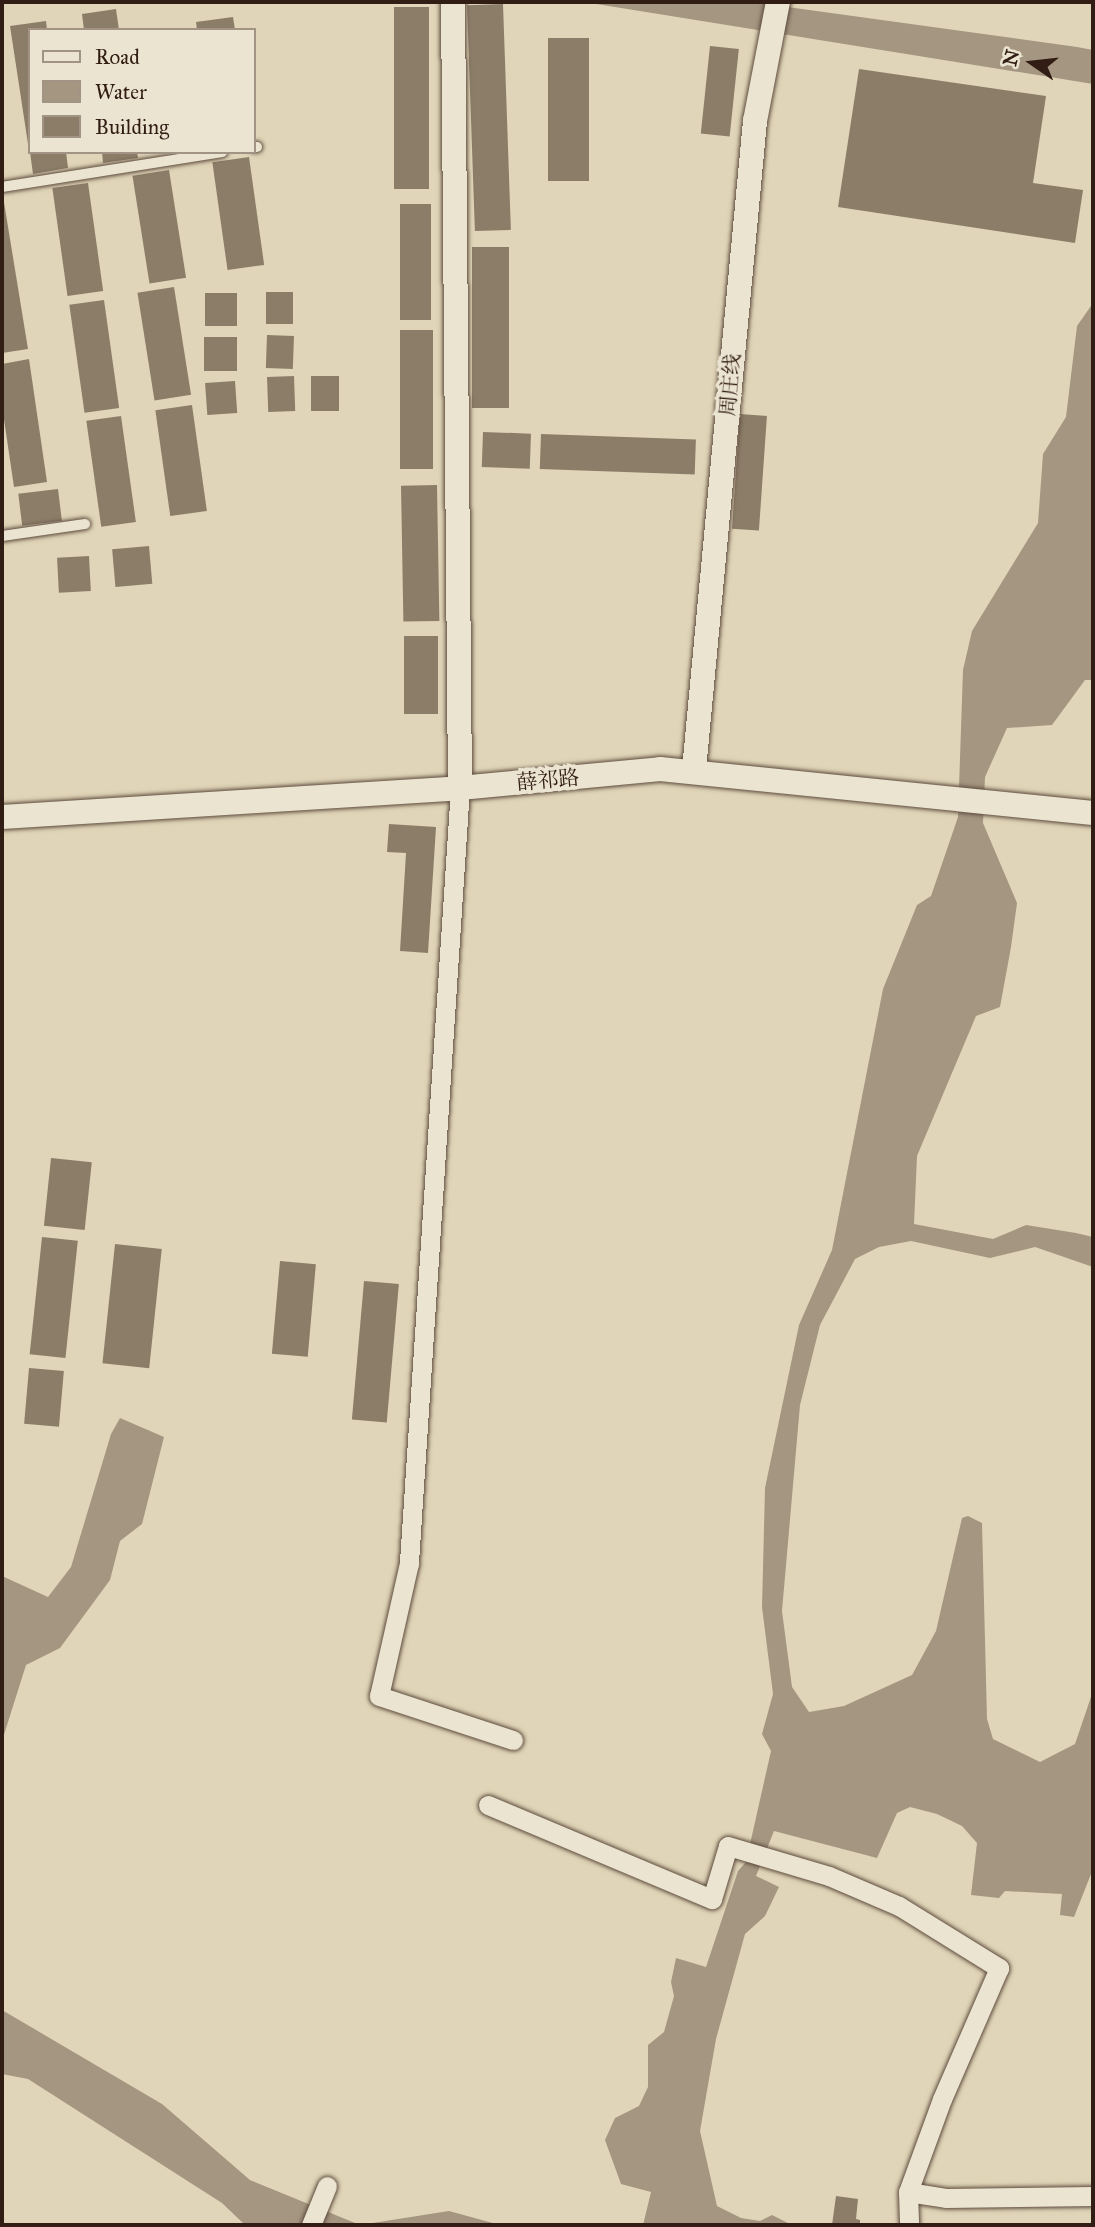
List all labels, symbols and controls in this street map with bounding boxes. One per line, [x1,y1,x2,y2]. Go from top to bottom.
legend [28,28,256,154]
north arrow [997,28,1067,98]
text: Road [95,44,140,70]
text: N [998,47,1024,68]
text: Water [95,79,147,105]
text: Building [95,114,169,140]
street label: 周庄线 [715,353,745,417]
street label: 薛祁路 [516,765,580,795]

